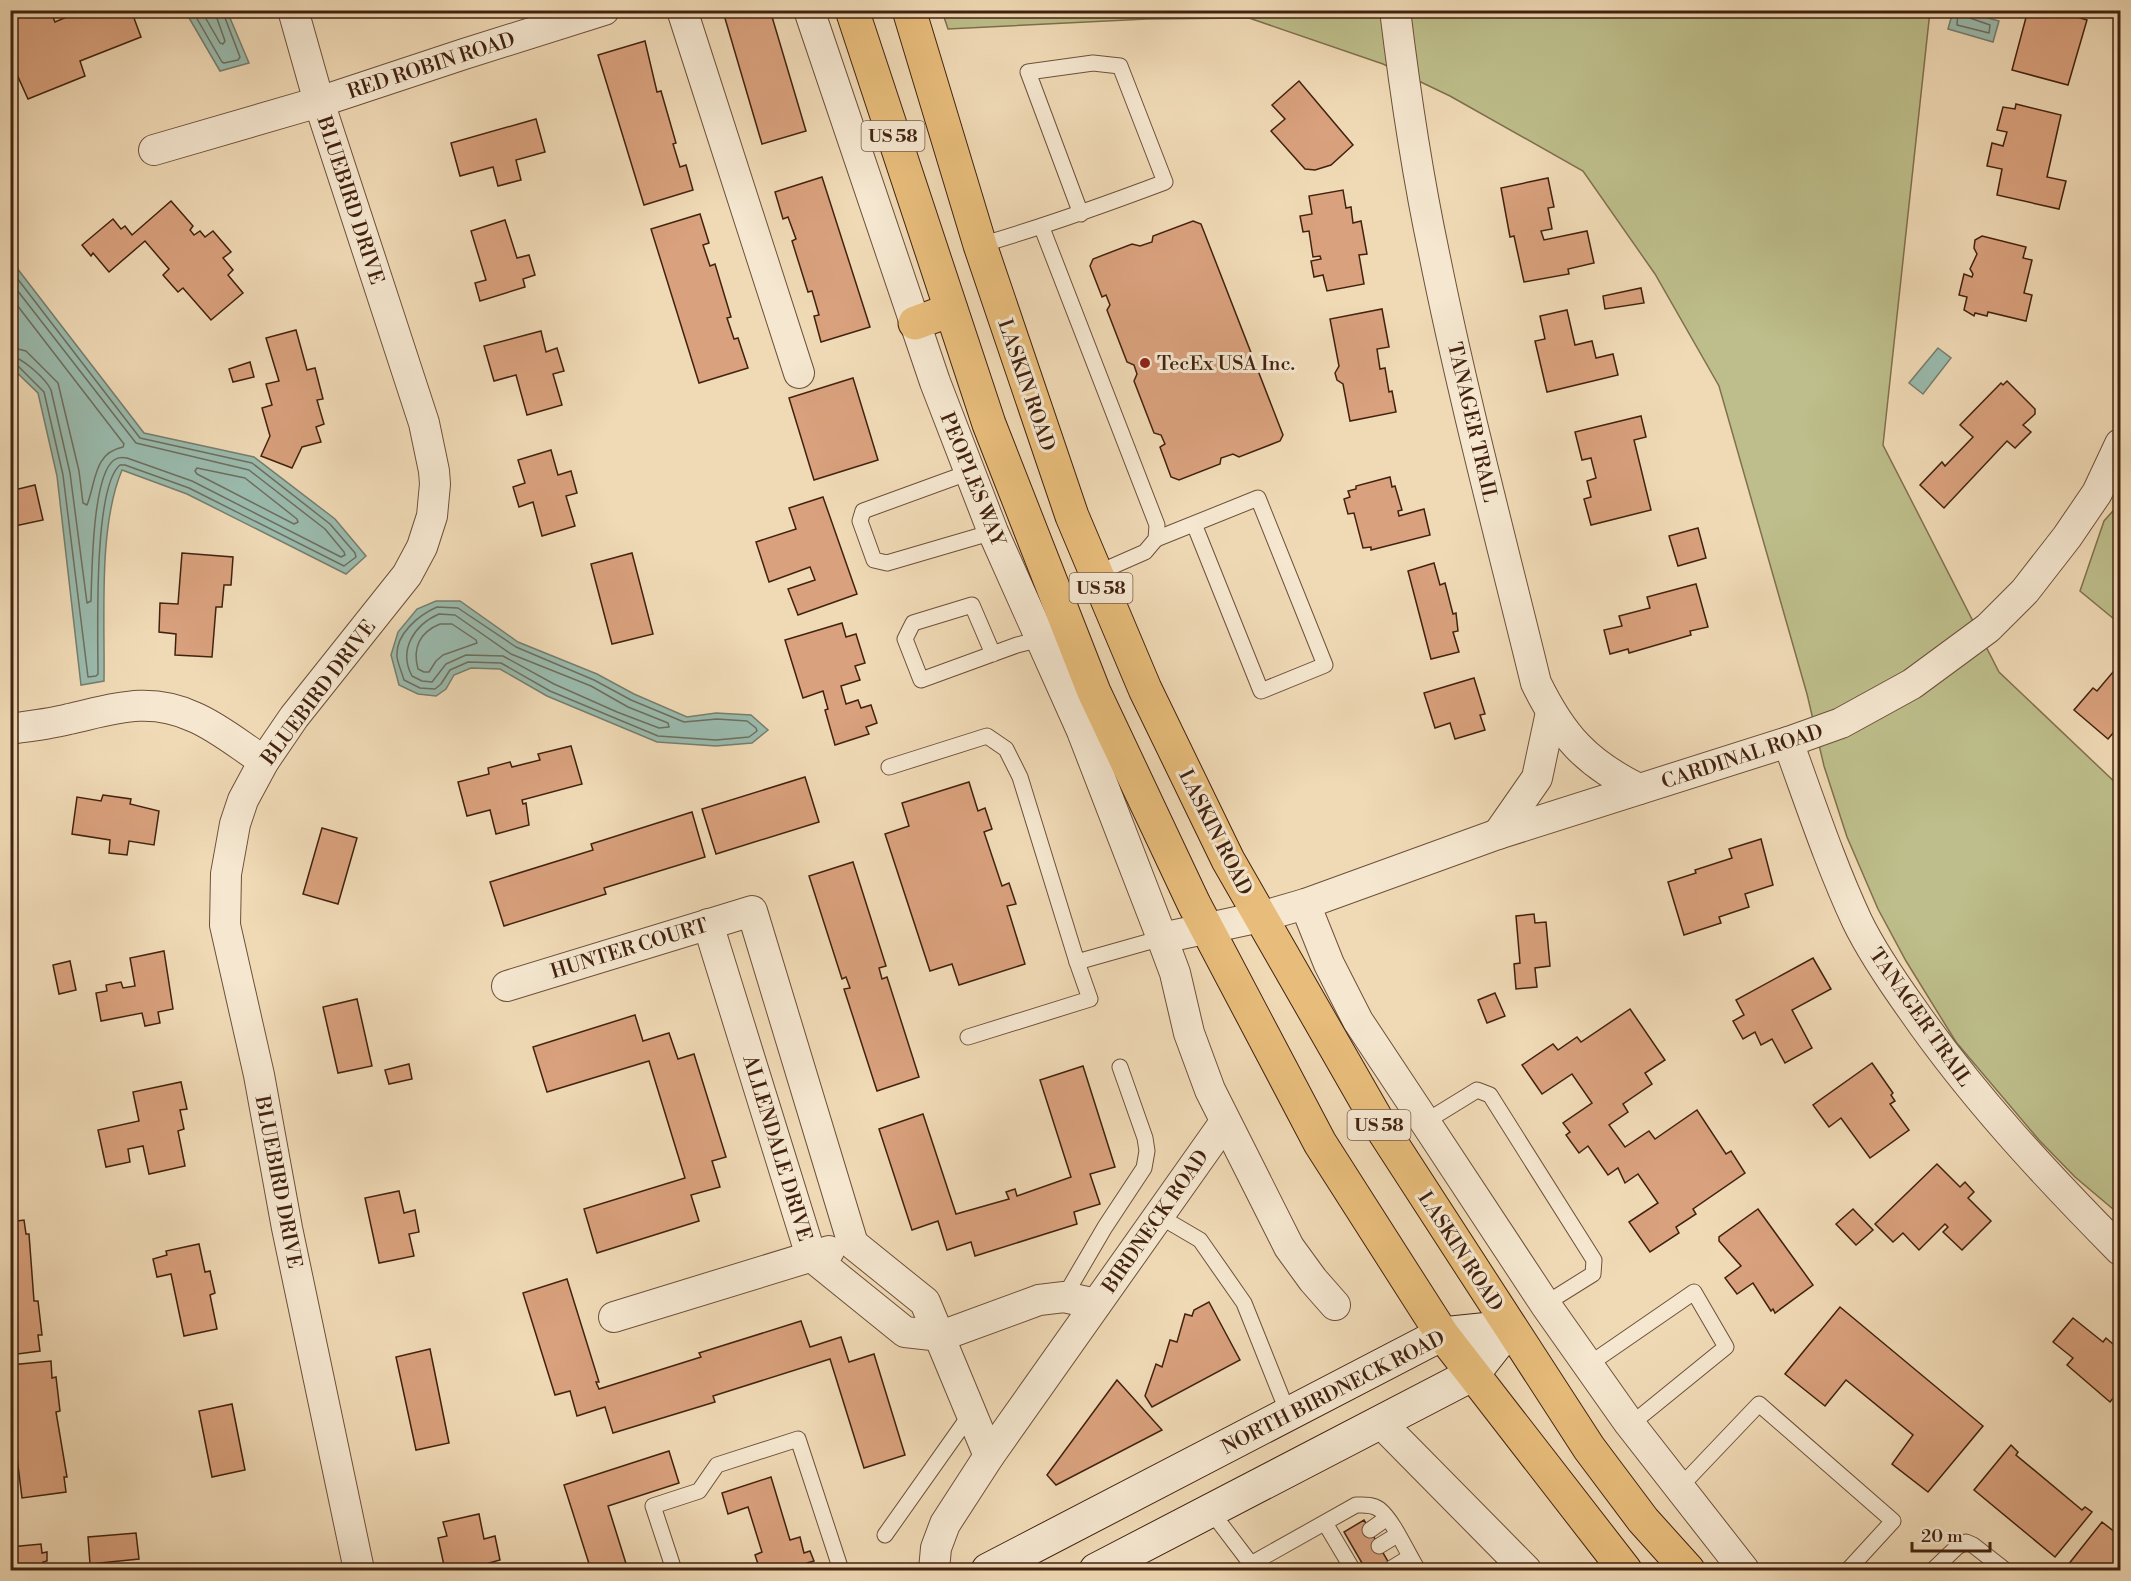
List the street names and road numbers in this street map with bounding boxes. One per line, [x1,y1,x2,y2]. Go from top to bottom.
street label: RED ROBIN ROAD [344,28,518,105]
street label: BLUEBIRD DRIVE [310,112,389,288]
road number: US 58 [862,121,924,151]
street label: LASKIN ROAD [991,316,1060,455]
street label: TANAGER TRAIL [1441,340,1502,505]
street label: PEOPLES WAY [933,409,1010,551]
road number: US 58 [1070,573,1132,603]
street label: BLUEBIRD DRIVE [256,615,382,771]
street label: CARDINAL ROAD [1659,720,1826,795]
street label: LASKIN ROAD [1172,766,1257,900]
street label: HUNTER COURT [548,914,711,985]
street label: TANAGER TRAIL [1863,944,1977,1092]
street label: ALLENDALE DRIVE [736,1051,817,1245]
street label: BLUEBIRD DRIVE [248,1093,307,1271]
road number: US 58 [1348,1110,1410,1140]
street label: BIRDNECK ROAD [1097,1145,1215,1299]
street label: LASKIN ROAD [1412,1187,1508,1316]
street label: NORTH BIRDNECK ROAD [1218,1326,1450,1461]

